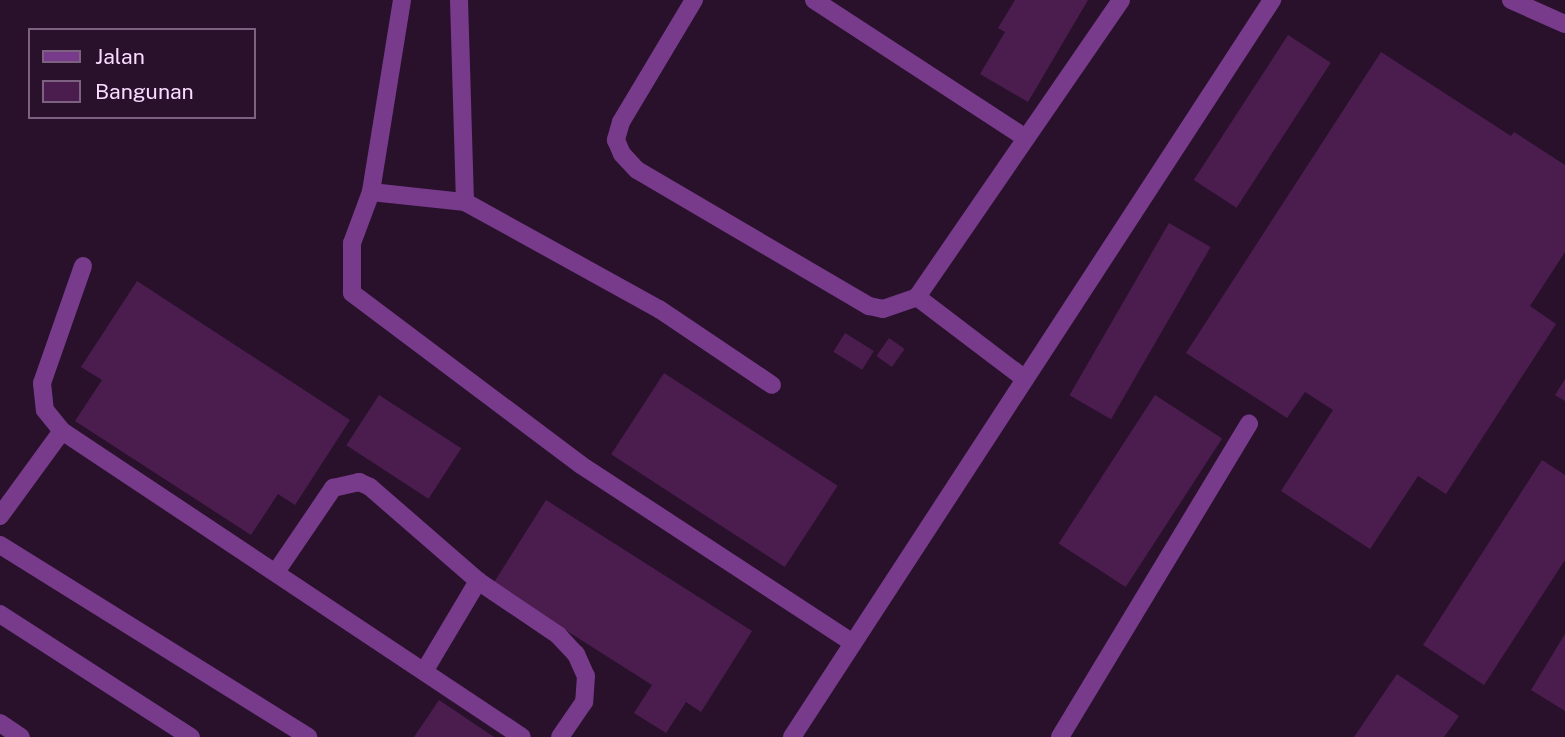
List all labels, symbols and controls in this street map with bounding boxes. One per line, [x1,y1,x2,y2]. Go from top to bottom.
legend [28,28,256,119]
text: Jalan [95,44,145,69]
text: Bangunan [95,79,194,104]

